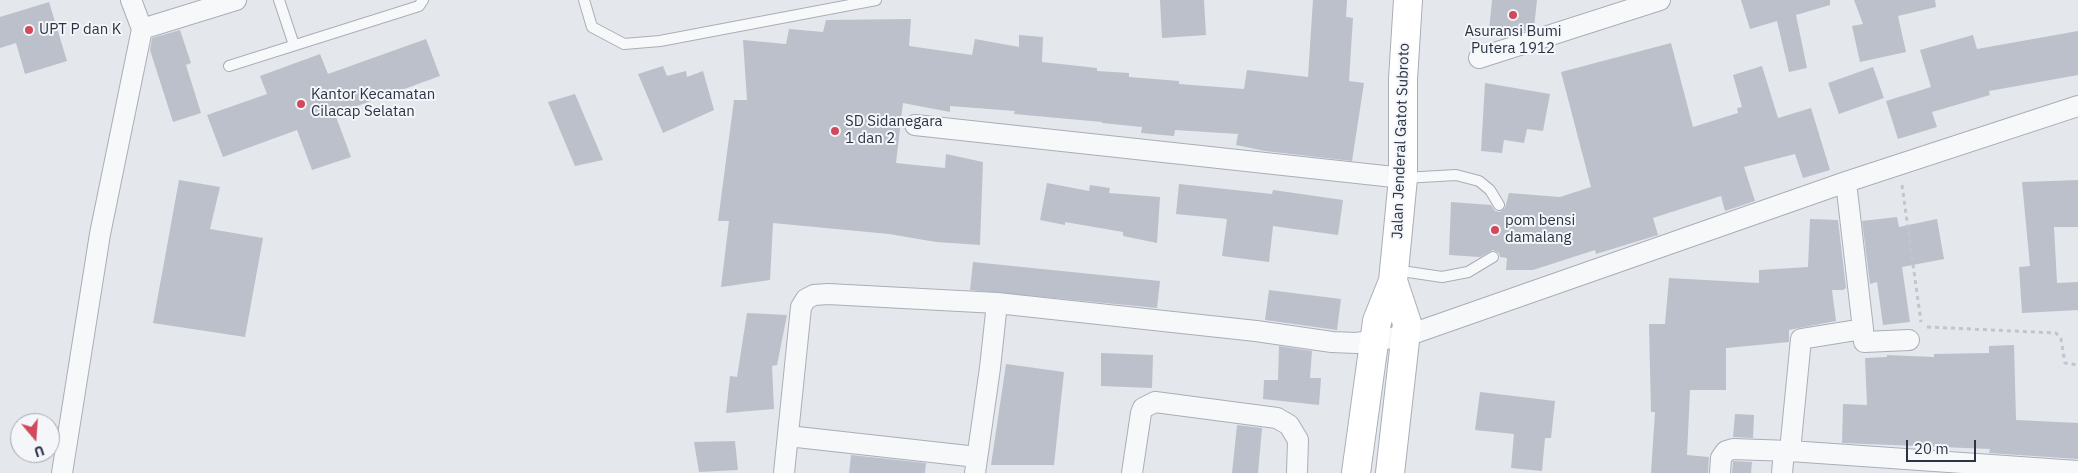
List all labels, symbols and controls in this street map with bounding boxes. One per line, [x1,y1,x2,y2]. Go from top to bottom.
marker: Asuransi Bumi Putera 1912 [1507,9,1519,21]
place label: UPT P dan K [39,21,121,39]
place label: Asuransi Bumi Putera 1912 [1464,23,1562,58]
marker: UPT P dan K [23,24,35,36]
street label: Jalan Jenderal Gatot Subroto [1389,43,1413,239]
place label: Kantor Kecamatan Cilacap Selatan [311,86,435,121]
marker: Kantor Kecamatan Cilacap Selatan [295,98,307,110]
place label: SD Sidanegara 1 dan 2 [845,113,943,148]
marker: SD Sidanegara 1 dan 2 [829,125,841,137]
place label: pom bensi damalang [1505,212,1575,247]
marker: pom bensi damalang [1489,224,1501,236]
north arrow [10,413,60,463]
scale bar [1908,430,1978,462]
text: 20 m [1914,439,1949,458]
text: U [32,441,47,461]

